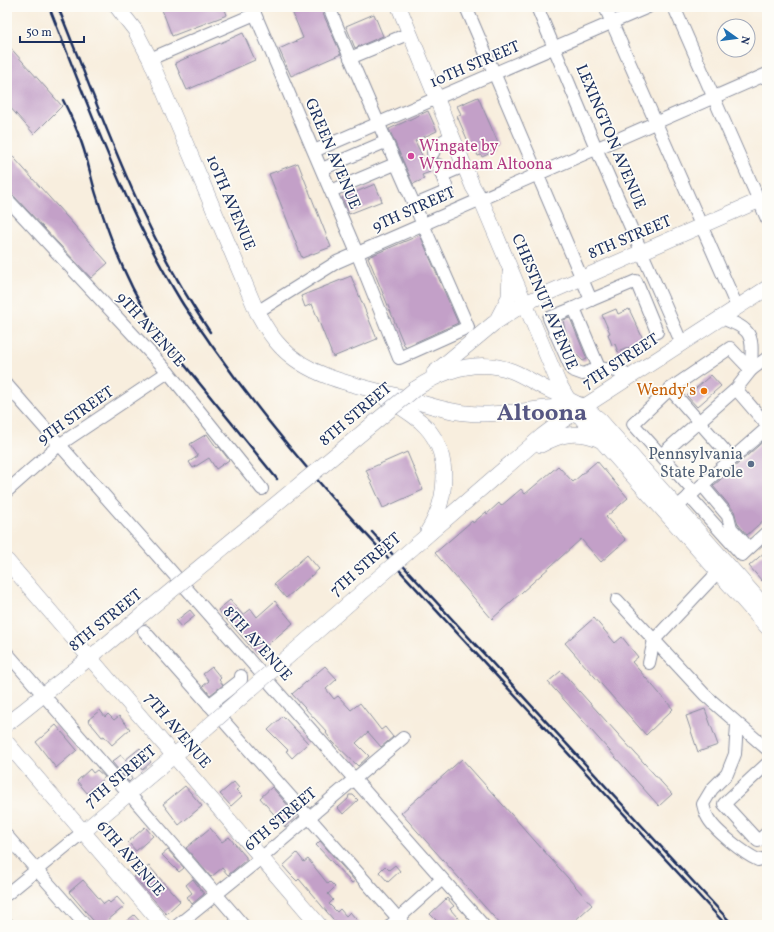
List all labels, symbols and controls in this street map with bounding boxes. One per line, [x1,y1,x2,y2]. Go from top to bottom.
scale bar [20,18,84,44]
north arrow [716,18,756,58]
text: 50 m [26,25,52,41]
text: N [736,34,752,46]
street label: 10TH STREET [426,36,524,94]
street label: LEXINGTON AVENUE [569,61,651,213]
street label: GREEN AVENUE [299,95,365,213]
place label: Wingate by Wyndham Altoona [419,136,553,176]
marker: Wingate by Wyndham Altoona [406,151,416,161]
street label: 10TH AVENUE [200,152,260,254]
street label: 9TH STREET [369,182,459,238]
street label: 8TH STREET [585,211,675,265]
street label: CHESTNUT AVENUE [505,231,583,373]
street label: 9TH AVENUE [110,288,190,372]
street label: 7TH STREET [578,329,664,395]
street label: 8TH STREET [315,378,397,452]
place label: Wendy's [636,380,696,402]
street label: 9TH STREET [33,382,119,450]
marker: Wendy's [699,386,709,396]
district label: Altoona [497,397,587,431]
place label: Pennsylvania State Parole [649,444,743,484]
marker: Pennsylvania State Parole [746,459,756,469]
street label: 7TH STREET [326,528,406,602]
street label: 8TH STREET [65,585,147,657]
street label: 8TH AVENUE [217,602,297,686]
street label: 7TH AVENUE [139,688,215,774]
street label: 7TH STREET [80,740,162,814]
street label: 6TH STREET [240,783,322,857]
street label: 6TH AVENUE [91,816,169,902]

